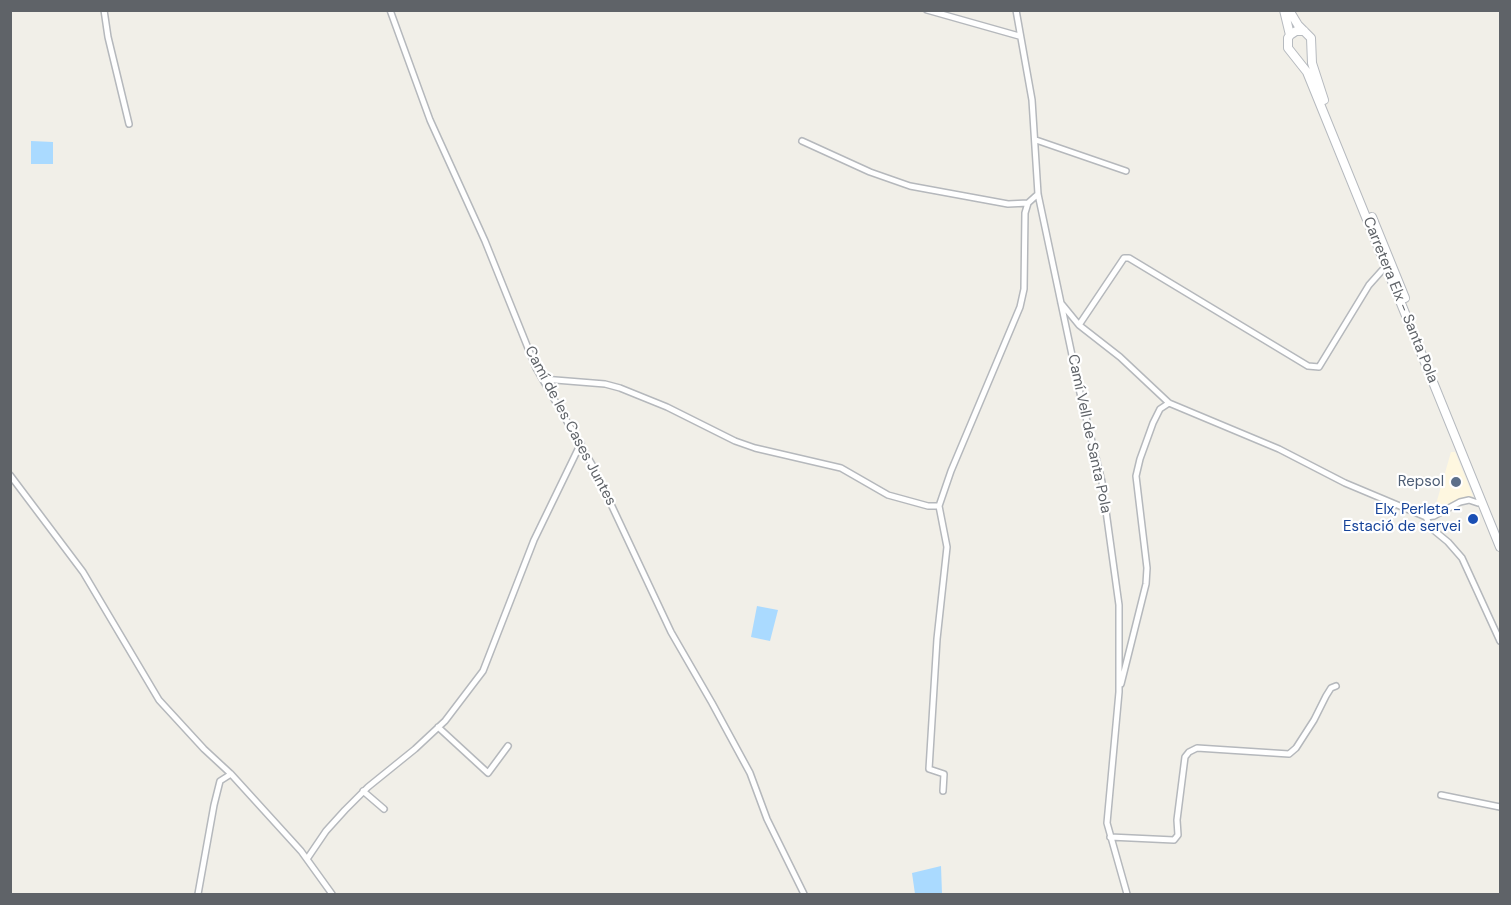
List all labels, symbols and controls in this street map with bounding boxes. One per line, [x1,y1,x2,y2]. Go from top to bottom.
street label: Carretera Elx - Santa Pola [1358,214,1442,386]
street label: Camí de les Cases Juntes [520,343,620,509]
street label: Camí Vell de Santa Pola [1063,353,1115,515]
place label: Repsol [1398,473,1444,491]
marker: Repsol [1449,475,1463,489]
place label: Elx, Perleta - Estació de servei [1343,501,1461,536]
marker: Elx, Perleta - Estació de servei [1466,512,1480,526]

